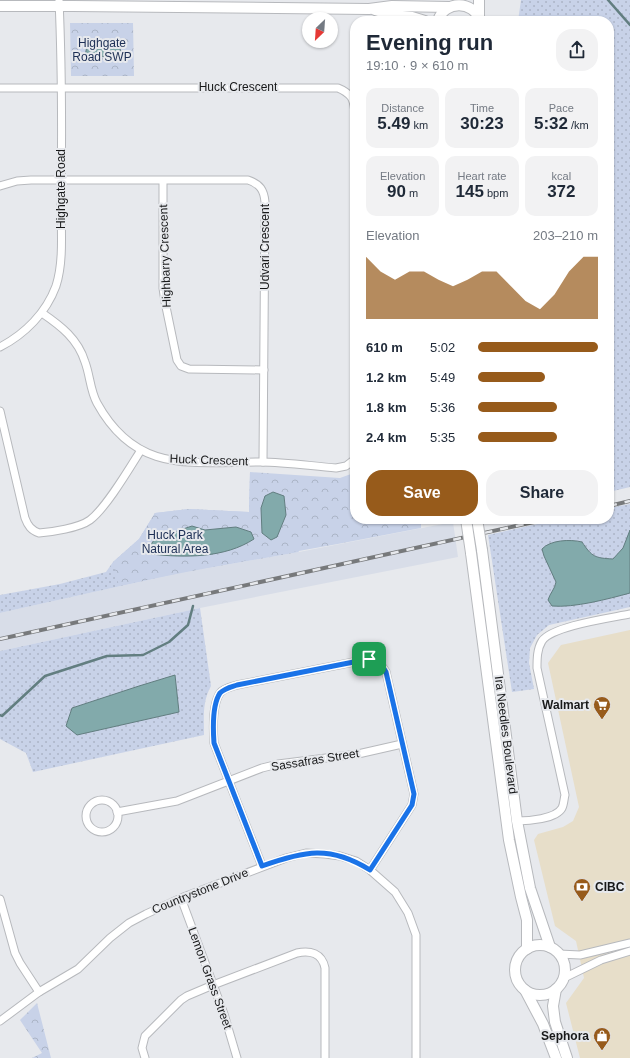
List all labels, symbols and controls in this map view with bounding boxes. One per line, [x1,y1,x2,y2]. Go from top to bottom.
north arrow [302,12,338,48]
map controls [302,12,338,48]
button: share [556,29,598,71]
text: Evening run [366,30,493,55]
park label: Highgate Road SWP [72,36,132,64]
text: 19:10 · 9 × 610 m [366,58,468,73]
street label: Huck Crescent [199,80,278,94]
text: Distance [381,102,424,114]
text: Time [470,102,494,114]
text: Pace [549,102,574,114]
text: 5.49 [377,114,410,133]
text: 30:23 [460,114,504,133]
text: 5:32 [534,114,568,133]
text: km [410,119,428,131]
text: /km [568,119,589,131]
street label: Highgate Road [54,149,68,229]
text: Elevation [380,170,425,182]
text: Heart rate [458,170,506,182]
text: kcal [552,170,571,182]
text: 90 [387,182,406,201]
text: 145 [456,182,484,201]
text: 372 [547,182,576,201]
text: m [406,187,418,199]
text: bpm [484,187,508,199]
street label: Highbarry Crescent [156,203,174,308]
street label: Udvari Crescent [258,203,272,290]
text: Elevation [366,228,419,243]
text: 203–210 m [533,228,598,243]
text: 610 m [366,340,403,355]
text: 5:02 [430,340,455,355]
text: 1.2 km [366,370,406,385]
text: 5:49 [430,370,455,385]
text: 1.8 km [366,400,406,415]
text: 5:36 [430,400,455,415]
text: 2.4 km [366,430,406,445]
text: 5:35 [430,430,455,445]
street label: Huck Crescent [169,452,249,468]
button: Save [366,470,478,516]
button: Share [486,470,598,516]
park label: Huck Park Natural Area [142,528,209,556]
pin [352,642,386,676]
icon: arrive [358,648,380,670]
street label: Ira Needles Boulevard [492,675,520,795]
supermarket icon: Walmart [592,695,612,720]
place label: Walmart [542,698,589,712]
street label: Sassafras Street [270,746,361,774]
street label: Countrystone Drive [150,865,251,917]
bank icon: CIBC [572,877,592,902]
place label: CIBC [595,880,625,894]
street label: Lemon Grass Street [185,925,235,1031]
shop icon: Sephora [592,1026,612,1051]
place label: Sephora [541,1029,589,1043]

